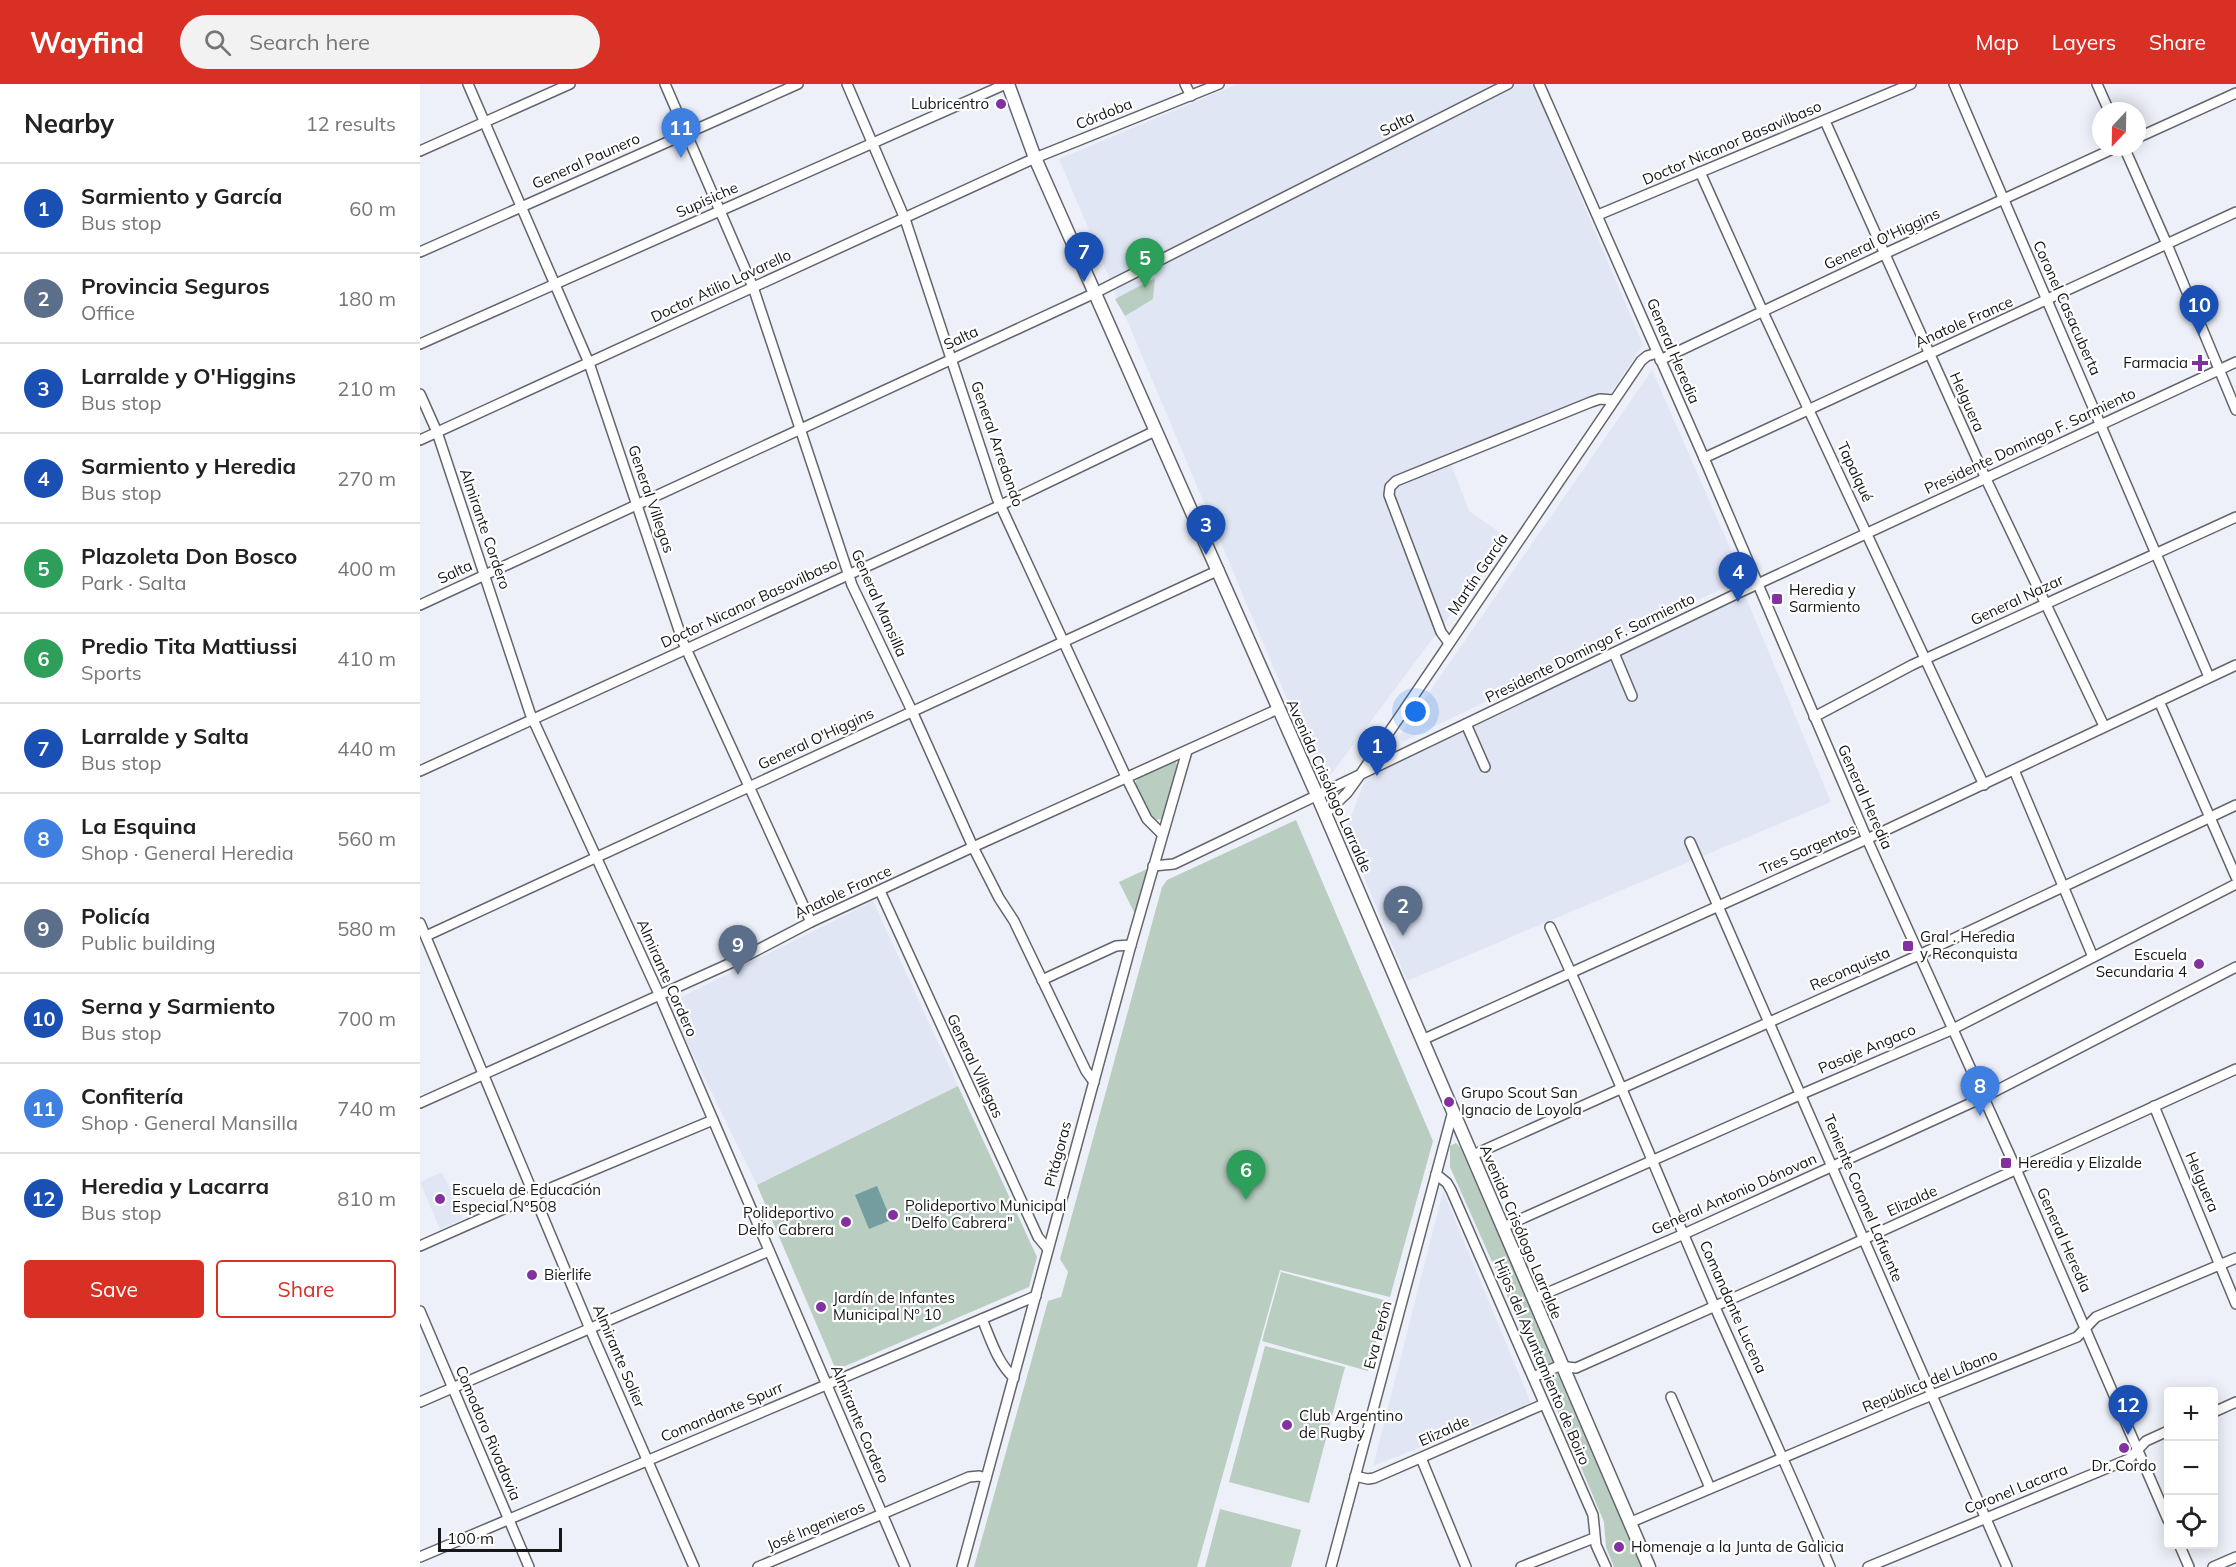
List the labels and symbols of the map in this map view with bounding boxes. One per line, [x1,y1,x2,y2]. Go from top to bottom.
place label: Lubricentro [911,94,989,113]
street label: Córdoba [1073,94,1135,133]
street label: Doctor Nicanor Basavilbaso [1639,96,1824,189]
marker: Lubricentro [994,97,1008,111]
north arrow [2092,102,2146,156]
street label: Salta [1376,107,1417,140]
pin: 11 [662,109,700,158]
street label: General Paunero [529,128,643,193]
street label: Supisiche [673,177,741,222]
street label: General O'Higgins [1821,203,1943,274]
pin: 7 [1064,232,1104,282]
pin: 5 [1126,238,1164,288]
street label: Coronel Casacuberta [2029,238,2106,378]
street label: Doctor Atilio Lavarello [648,245,794,326]
pin: 10 [2180,286,2218,335]
street label: Anatole France [1912,291,2016,352]
street label: General Heredia [1643,295,1704,406]
street label: Salta [940,321,981,354]
place label: Farmacia [2123,353,2188,372]
marker: Farmacia [2193,356,2207,370]
street label: Helguera [1946,369,1989,435]
street label: General Arredondo [967,378,1028,509]
street label: Presidente Domingo F. Sarmiento [1921,383,2138,498]
street label: Tapalqué [1833,439,1878,505]
street label: General Villegas [624,442,679,555]
street label: Almirante Cordero [456,466,515,592]
pin: 3 [1186,506,1226,555]
street label: Martín García [1443,529,1512,618]
street label: General Mansilla [847,546,912,660]
pin: 4 [1718,552,1758,602]
street label: Doctor Nicanor Basavilbaso [657,553,840,652]
street label: Salta [434,555,475,588]
street label: General Nazar [1967,570,2067,629]
place label: Heredia y Sarmiento [1789,580,1860,616]
street label: Presidente Domingo F. Sarmiento [1482,588,1698,707]
marker: Heredia y Sarmiento [1770,592,1784,606]
street label: Avenida Crisólogo Larralde [1283,696,1376,875]
your location [1401,697,1430,726]
street label: General O'Higgins [755,703,877,774]
pin: 1 [1358,726,1396,776]
street label: General Heredia [1834,741,1897,852]
street label: Tres Sargentos [1757,819,1859,878]
street label: Anatole France [791,861,894,922]
pin: 2 [1384,886,1422,936]
street label: Almirante Cordero [633,916,702,1039]
pin: 9 [718,926,758,975]
place label: Gral . Heredia y Reconquista [1920,927,2018,963]
marker: Gral . Heredia y Reconquista [1901,939,1915,953]
street label: Reconquista [1807,942,1893,995]
place label: Escuela Secundaria 4 [2096,945,2187,981]
marker: Escuela Secundaria 4 [2192,957,2206,971]
street label: General Villegas [943,1011,1008,1121]
street label: Pasaje Angaco [1815,1019,1918,1078]
pin: 8 [1960,1066,2000,1116]
place label: Grupo Scout San Ignacio de Loyola [1461,1083,1582,1119]
marker: Grupo Scout San Ignacio de Loyola [1442,1095,1456,1109]
street label: Teniente Coronel Lafuente [1819,1111,1907,1285]
street label: Pitágoras [1040,1119,1075,1189]
street label: Avenida Crisólogo Larralde [1476,1142,1567,1322]
street label: General Antonio Dónovan [1648,1148,1819,1239]
street label: Helguera [2181,1149,2224,1215]
pin: 6 [1226,1150,1266,1200]
place label: Heredia y Elizalde [2018,1153,2142,1172]
marker: Heredia y Elizalde [1999,1156,2013,1170]
place label: Escuela de Educación Especial N°508 [452,1180,601,1216]
street label: Elizalde [1884,1181,1940,1220]
street label: General Heredia [2033,1184,2096,1295]
marker: Escuela de Educación Especial N°508 [433,1192,447,1206]
place label: Polideportivo Municipal "Delfo Cabrera" [905,1196,1066,1232]
place label: Polideportivo Delfo Cabrera [738,1203,834,1239]
marker: Polideportivo Municipal "Delfo Cabrera" [886,1208,900,1222]
marker: Polideportivo Delfo Cabrera [839,1215,853,1229]
street label: Comandante Lucena [1696,1238,1771,1376]
street label: Hijos del Ayuntamiento de Boiro [1490,1256,1595,1468]
place label: Bierlife [544,1265,592,1284]
marker: Bierlife [525,1268,539,1282]
place label: Jardín de Infantes Municipal Nº 10 [833,1288,955,1324]
street label: Eva Perón [1359,1299,1396,1371]
marker: Jardín de Infantes Municipal Nº 10 [814,1300,828,1314]
street label: Almirante Solier [589,1301,650,1411]
street label: República del Líbano [1859,1345,2000,1416]
street label: Almirante Cordero [827,1362,894,1486]
street label: Comodoro Rivadavia [451,1363,525,1503]
street label: Comandante Spurr [658,1377,786,1446]
pin: 12 [2108,1386,2148,1435]
place label: Club Argentino de Rugby [1299,1406,1403,1442]
street label: Elizalde [1416,1411,1472,1450]
marker: Club Argentino de Rugby [1280,1418,1294,1432]
marker: Dr. Cordo [2117,1441,2131,1455]
place label: Dr. Cordo [2092,1456,2156,1475]
street label: Coronel Lacarra [1961,1459,2070,1518]
street label: José Ingenieros [764,1496,868,1555]
scale bar [438,1525,562,1552]
place label: Homenaje a la Junta de Galicia [1631,1537,1844,1556]
marker: Homenaje a la Junta de Galicia [1612,1540,1626,1554]

